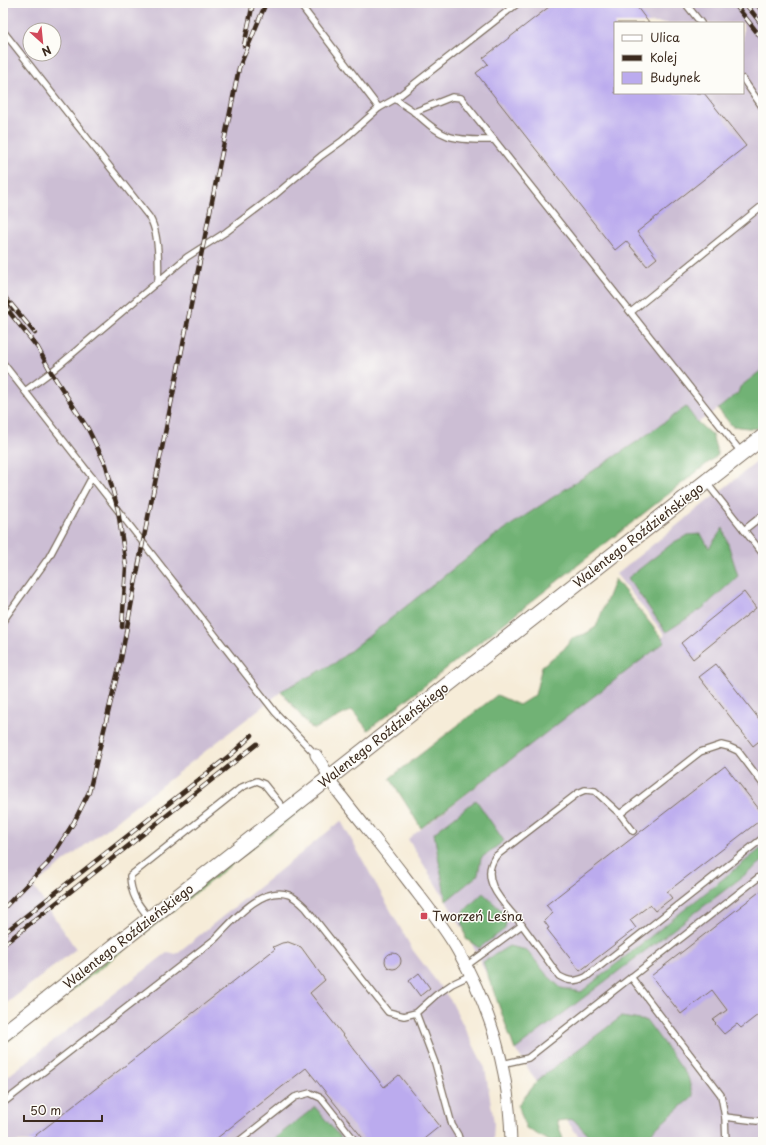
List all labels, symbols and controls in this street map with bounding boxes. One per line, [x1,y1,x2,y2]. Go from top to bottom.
north arrow [22,22,62,62]
legend [614,22,744,94]
text: Ulica [650,28,680,46]
text: N [39,42,55,61]
text: Kolej [650,48,677,66]
text: Budynek [650,68,700,86]
street label: Walentego Roździeńskiego [568,478,707,592]
street label: Walentego Roździeńskiego [313,678,452,792]
street label: Walentego Roździeńskiego [58,879,197,993]
place label: Tworzeń Leśna [432,906,524,925]
marker: Tworzeń Leśna [419,911,429,921]
scale bar [24,1097,102,1123]
text: 50 m [30,1101,61,1119]

